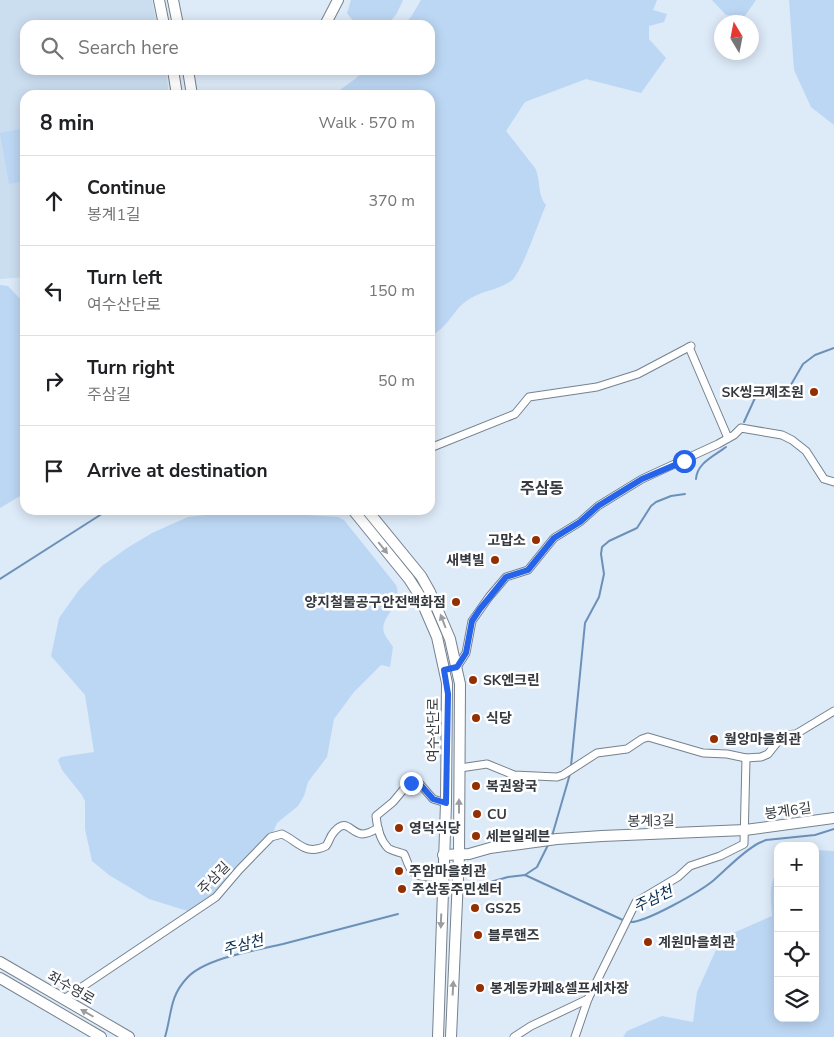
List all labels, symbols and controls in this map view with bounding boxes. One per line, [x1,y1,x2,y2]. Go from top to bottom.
north arrow [714,15,759,60]
search box [20,20,435,75]
icon: search [38,34,66,62]
text: Search here [78,35,179,61]
text: 8 min [40,109,94,137]
text: Walk · 570 m [319,112,415,134]
text: Continue [87,175,166,201]
icon: ahead [40,187,68,215]
text: 370 m [368,190,415,212]
text: 봉계1길 [87,204,141,226]
text: Turn left [87,265,162,291]
icon: left [40,277,68,305]
text: 150 m [368,280,415,302]
text: 여수산단로 [87,294,161,316]
text: Turn right [87,355,174,381]
icon: right [40,367,68,395]
text: 50 m [378,370,415,392]
place label: SK씽크제조원 [721,383,804,402]
text: 주삼길 [87,384,131,406]
marker: SK씽크제조원 [808,386,820,398]
route start [673,450,696,473]
icon: arrive [40,457,68,485]
text: Arrive at destination [87,458,268,484]
district label: 주삼동 [520,478,564,500]
place label: 고맙소 [487,531,526,550]
marker: 고맙소 [530,534,542,546]
one-way arrow [378,541,389,554]
place label: 새벽빌 [446,551,485,570]
marker: 새벽빌 [489,554,501,566]
place label: 양지철물공구안전백화점 [304,593,446,612]
marker: 양지철물공구안전백화점 [450,596,462,608]
one-way arrow [439,613,447,628]
place label: SK엔크린 [483,671,540,690]
marker: SK엔크린 [467,674,479,686]
street label: 여수산단로 [424,698,443,762]
place label: 식당 [486,709,512,728]
marker: 식당 [470,712,482,724]
place label: 월앙마을회관 [724,730,801,749]
marker: 월앙마을회관 [708,733,720,745]
route end [400,772,423,795]
place label: 복권왕국 [486,777,538,796]
marker: 복권왕국 [470,780,482,792]
one-way arrow [455,798,463,814]
street label: 봉계6길 [763,798,813,824]
place label: CU [487,805,507,824]
marker: CU [471,808,483,820]
street label: 봉계3길 [627,811,675,831]
place label: 영덕식당 [409,819,461,838]
marker: 영덕식당 [393,822,405,834]
place label: 세븐일레븐 [486,827,551,846]
marker: 세븐일레븐 [470,830,482,842]
map controls [774,842,819,1022]
button: + [774,842,819,887]
street label: 주삼길 [194,858,234,898]
place label: 주암마을회관 [409,862,486,881]
marker: 주암마을회관 [393,865,405,877]
place label: 주삼동주민센터 [412,880,502,899]
water label: 주삼천 [630,880,678,917]
marker: 주삼동주민센터 [396,883,408,895]
button: − [774,887,819,932]
place label: GS25 [485,899,521,918]
marker: GS25 [469,902,481,914]
one-way arrow [437,913,445,929]
place label: 블루핸즈 [488,926,540,945]
water label: 주삼천 [220,929,268,960]
marker: 블루핸즈 [472,929,484,941]
button: locate [774,932,819,977]
place label: 계원마을회관 [658,933,735,952]
marker: 계원마을회관 [642,936,654,948]
street label: 좌수영로 [44,967,98,1009]
button: layers [774,977,819,1022]
place label: 봉계동카페&셀프세차장 [490,979,629,998]
one-way arrow [449,980,457,996]
marker: 봉계동카페&셀프세차장 [474,982,486,994]
one-way arrow [80,1008,93,1017]

